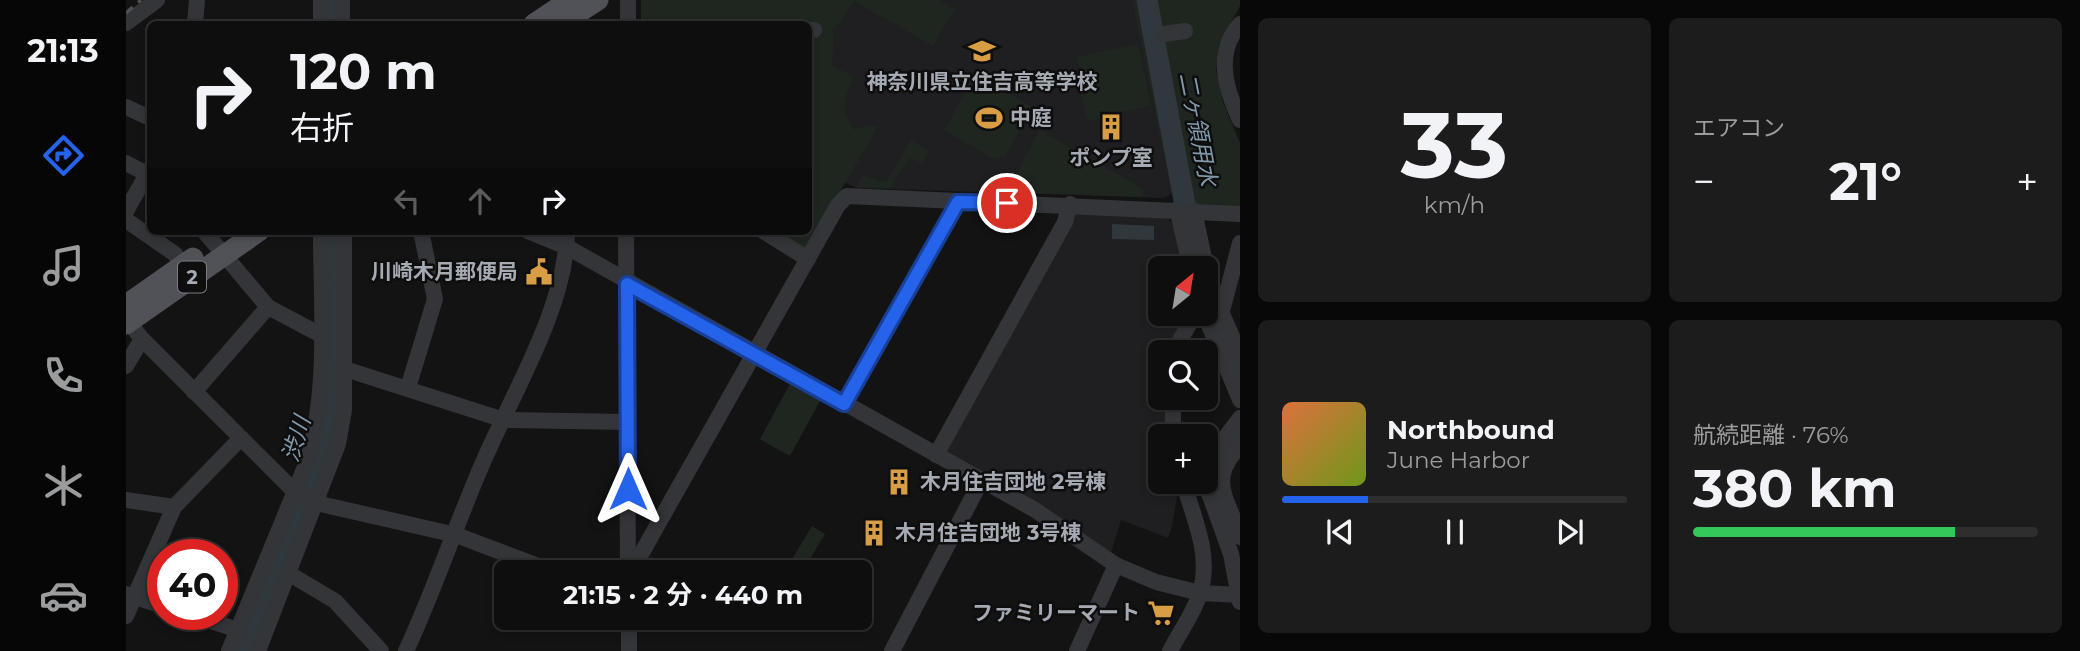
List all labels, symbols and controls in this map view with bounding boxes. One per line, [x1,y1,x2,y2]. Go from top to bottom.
text: 21:13 [27,31,99,70]
school or university icon: 神奈川県立住吉高等学校 [967,36,997,66]
text: 120 m [290,42,437,101]
icon: right [175,49,266,140]
place label: 神奈川県立住吉高等学校 [867,69,1098,94]
water label: 二ヶ領用水 [1173,70,1223,191]
text: 33 [1401,90,1508,201]
sports icon: 中庭 [974,103,1004,133]
place label: 中庭 [1010,105,1052,130]
text: 右折 [290,108,354,147]
building icon: ポンプ室 [1096,112,1126,142]
text: エアコン [1693,114,1785,142]
icon: directions [39,131,88,180]
place label: ポンプ室 [1069,145,1153,170]
text: 21° [1829,150,1902,213]
text: − [1693,158,1715,205]
text: + [2016,158,2038,205]
pin [977,173,1037,233]
icon: left [388,182,426,220]
icon: ahead [461,182,499,220]
icon: right [534,182,572,220]
icon: arrive [988,184,1026,222]
text: km/h [1424,191,1485,219]
icon: music [39,241,88,290]
north arrow [1148,256,1218,326]
map controls [1148,256,1218,494]
public building icon: 川崎木月郵便局 [524,257,554,287]
place label: 川崎木月郵便局 [371,259,518,284]
road number: 2 [178,262,206,292]
button: search [1148,340,1218,410]
icon: phone [39,351,88,400]
water label: 渋川 [276,410,317,465]
text: Northbound [1387,414,1555,446]
text: 航続距離 · 76% [1693,421,1849,449]
button: + [1148,424,1218,494]
text: June Harbor [1387,446,1530,474]
position arrow [591,452,665,526]
text: 380 km [1693,457,1897,520]
icon: climate [39,461,88,510]
building icon: 木月住吉団地 2号棟 [884,467,914,497]
place label: 木月住吉団地 2号棟 [920,469,1106,494]
icon: previous [1321,513,1359,551]
icon: pause [1436,513,1474,551]
icon: next [1551,513,1589,551]
building icon: 木月住吉団地 3号棟 [859,518,889,548]
place label: 木月住吉団地 3号棟 [895,520,1081,545]
speed limit sign: 40 [147,539,238,630]
icon: car [39,571,88,620]
text: 21:15 · 2 分 · 440 m [563,579,803,611]
supermarket icon: ファミリーマート [1146,598,1176,628]
place label: ファミリーマート [972,600,1140,625]

